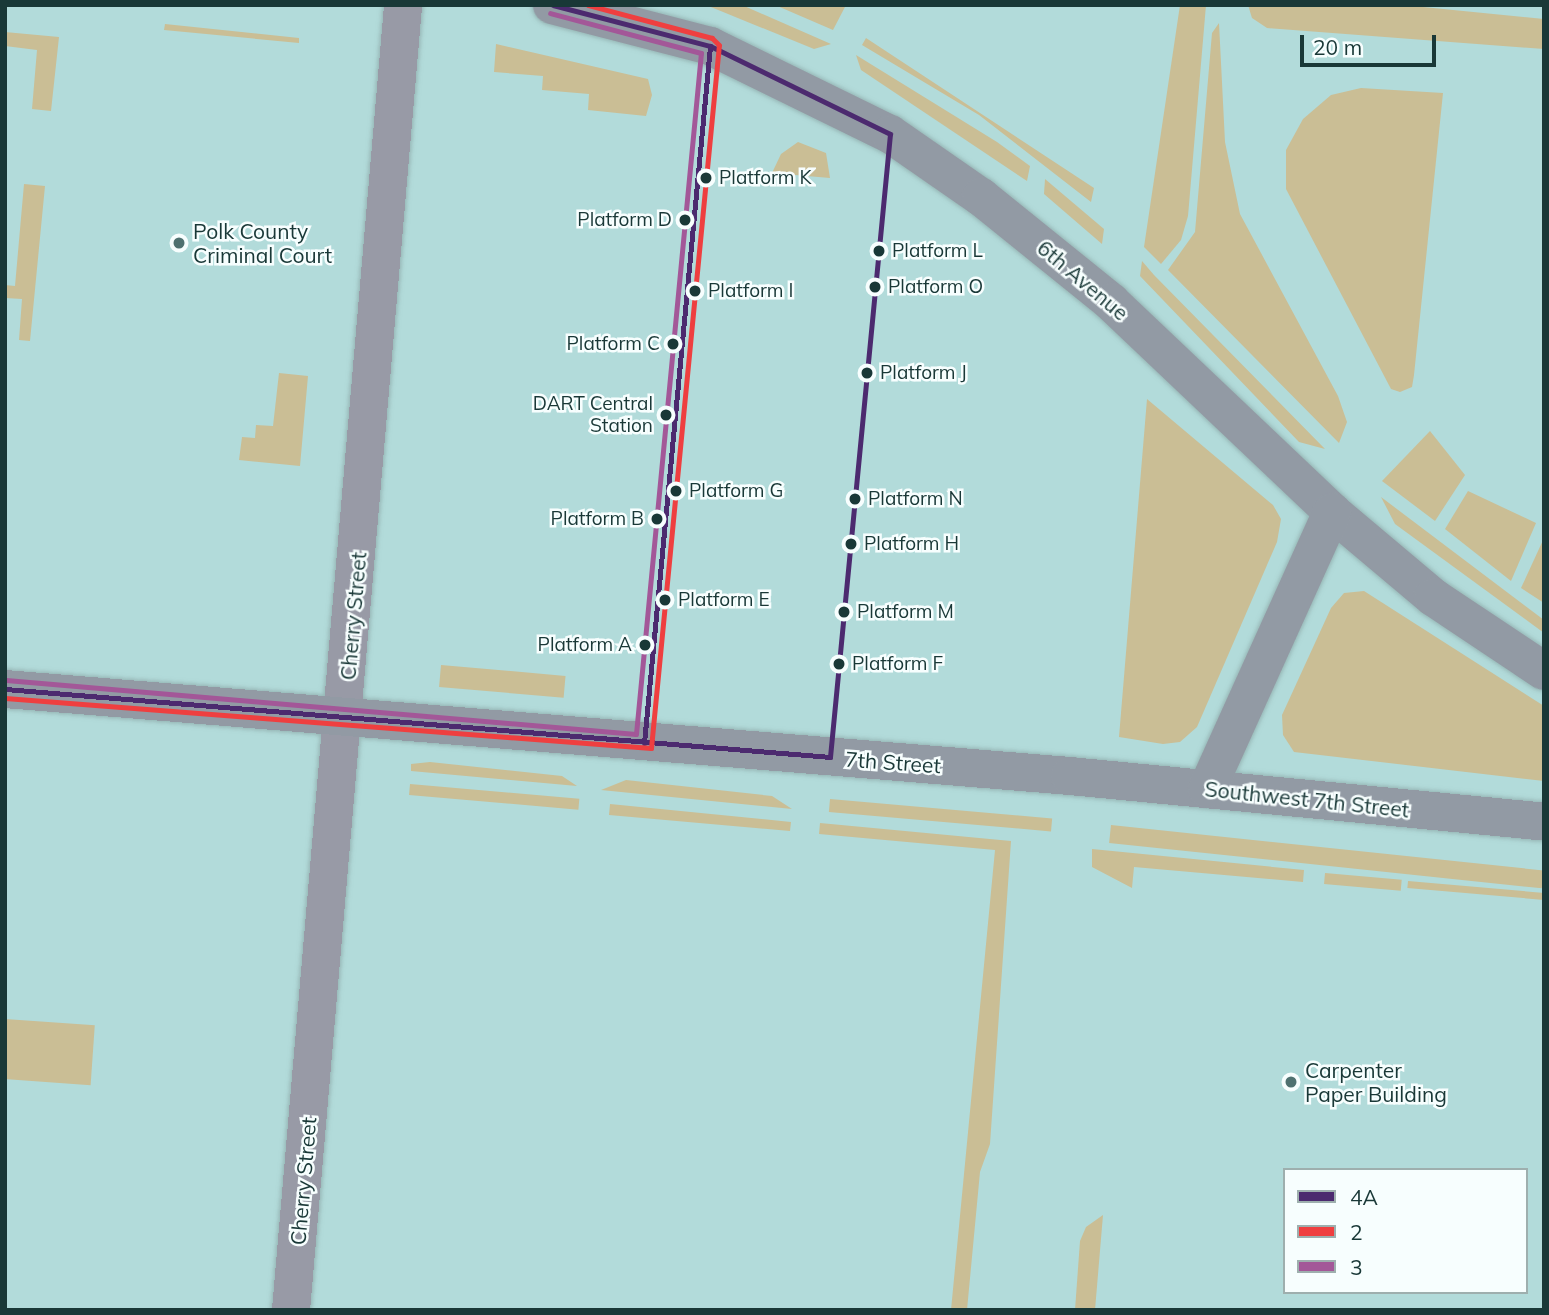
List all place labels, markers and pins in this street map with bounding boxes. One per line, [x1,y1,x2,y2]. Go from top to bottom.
place label: Platform K [719,167,812,189]
marker: Platform K [699,171,713,185]
place label: Platform D [577,209,672,231]
marker: Platform D [678,213,692,227]
place label: Polk County Criminal Court [193,218,332,268]
marker: Polk County Criminal Court [171,235,187,251]
place label: Platform L [892,240,983,262]
marker: Platform L [872,244,886,258]
place label: Platform O [888,276,983,298]
place label: Platform I [708,280,793,302]
marker: Platform O [868,280,882,294]
marker: Platform I [688,284,702,298]
place label: Platform C [566,333,660,355]
marker: Platform C [666,337,680,351]
place label: Platform J [880,362,967,384]
marker: Platform J [860,366,874,380]
place label: DART Central Station [533,393,653,437]
marker: DART Central Station [659,408,673,422]
place label: Platform G [689,480,783,502]
marker: Platform G [669,484,683,498]
place label: Platform N [868,488,963,510]
marker: Platform N [848,492,862,506]
place label: Platform B [551,508,644,530]
marker: Platform B [650,512,664,526]
place label: Platform H [864,533,959,555]
marker: Platform H [844,537,858,551]
place label: Platform E [678,589,770,611]
marker: Platform E [658,593,672,607]
place label: Platform M [857,601,954,623]
marker: Platform M [837,605,851,619]
place label: Platform A [538,634,632,656]
marker: Platform A [638,638,652,652]
place label: Platform F [852,653,943,675]
marker: Platform F [832,657,846,671]
place label: Carpenter Paper Building [1305,1057,1447,1107]
marker: Carpenter Paper Building [1283,1074,1299,1090]

